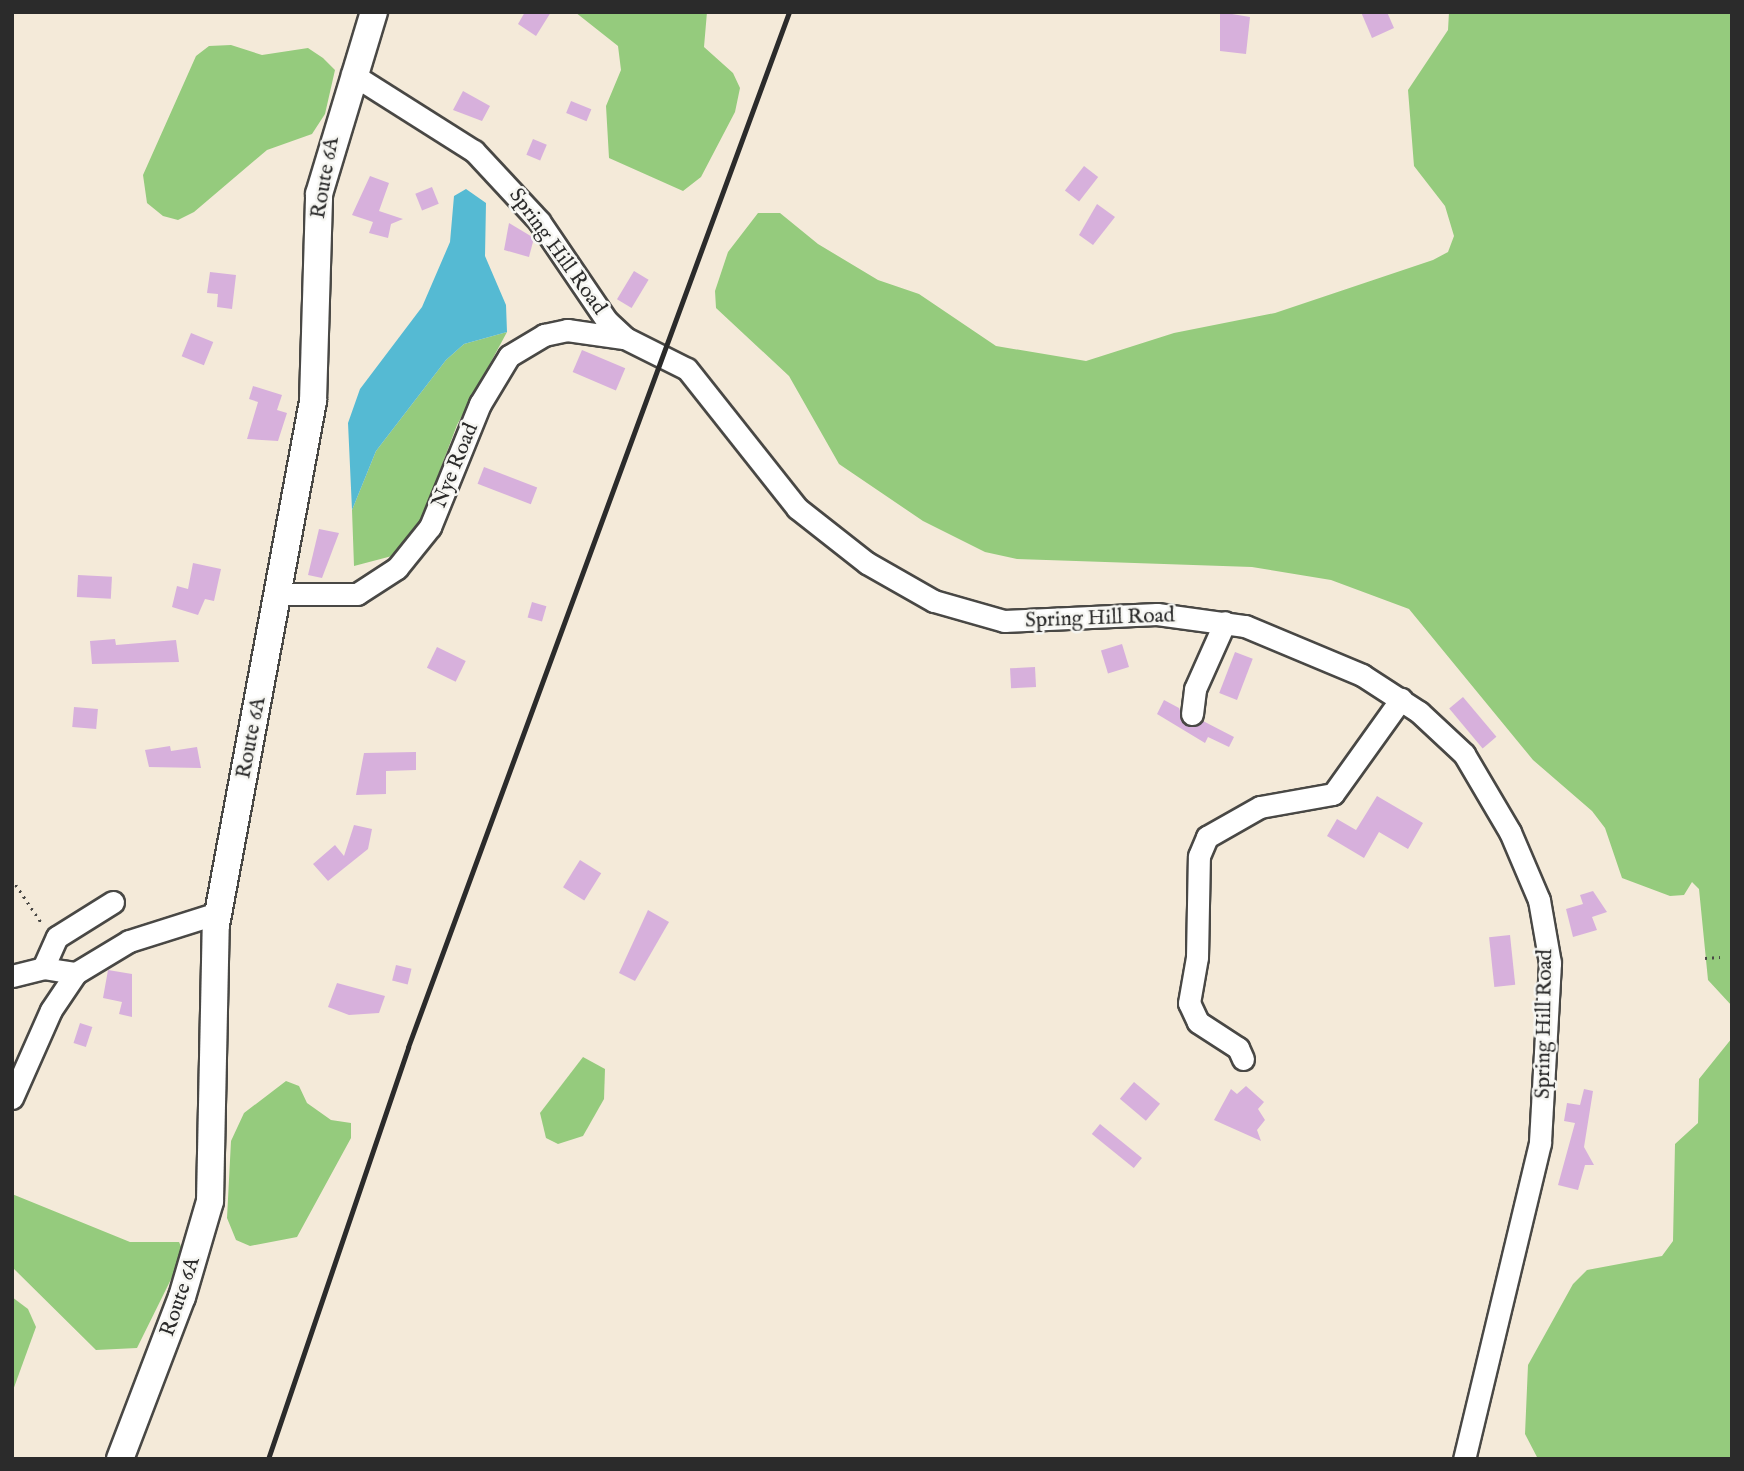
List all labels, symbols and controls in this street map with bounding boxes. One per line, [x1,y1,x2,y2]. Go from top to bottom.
street label: Route 6A [306,135,346,221]
street label: Spring Hill Road [503,184,611,320]
street label: Nye Road [428,420,484,512]
street label: Spring Hill Road [1025,604,1175,634]
street label: Route 6A [232,695,272,781]
street label: Spring Hill Road [1531,949,1559,1099]
street label: Route 6A [156,1254,206,1340]

